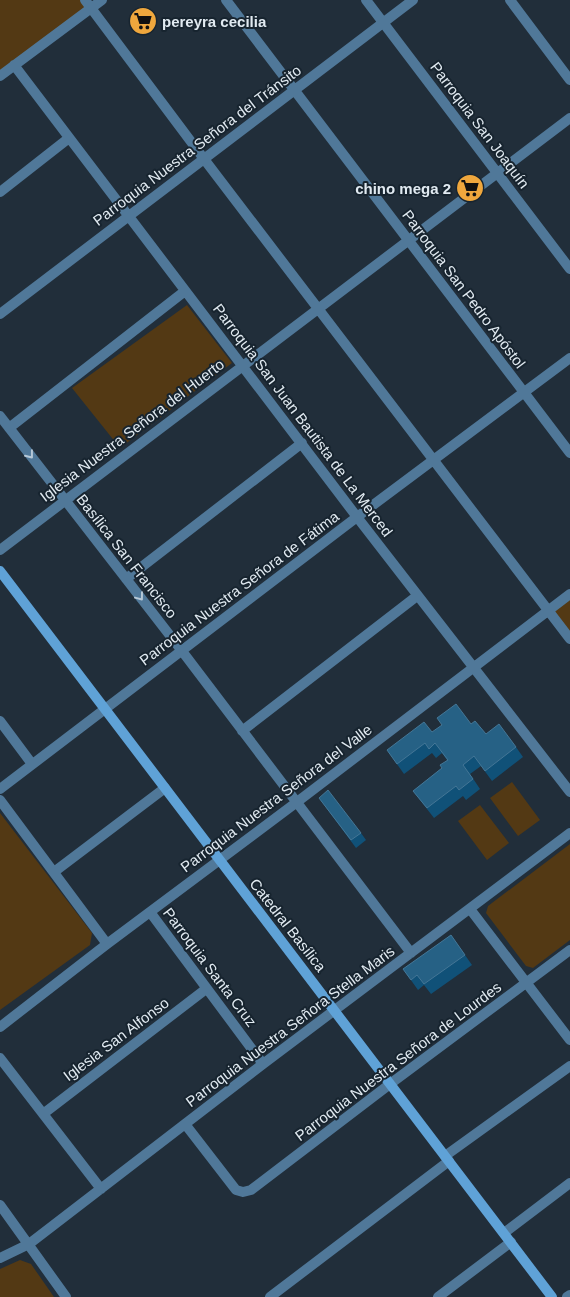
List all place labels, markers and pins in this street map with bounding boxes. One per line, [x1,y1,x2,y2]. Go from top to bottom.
supermarket icon: pereyra cecilia [128,6,158,36]
place label: pereyra cecilia [162,13,267,30]
supermarket icon: chino mega 2 [455,173,485,203]
place label: chino mega 2 [355,180,451,197]

